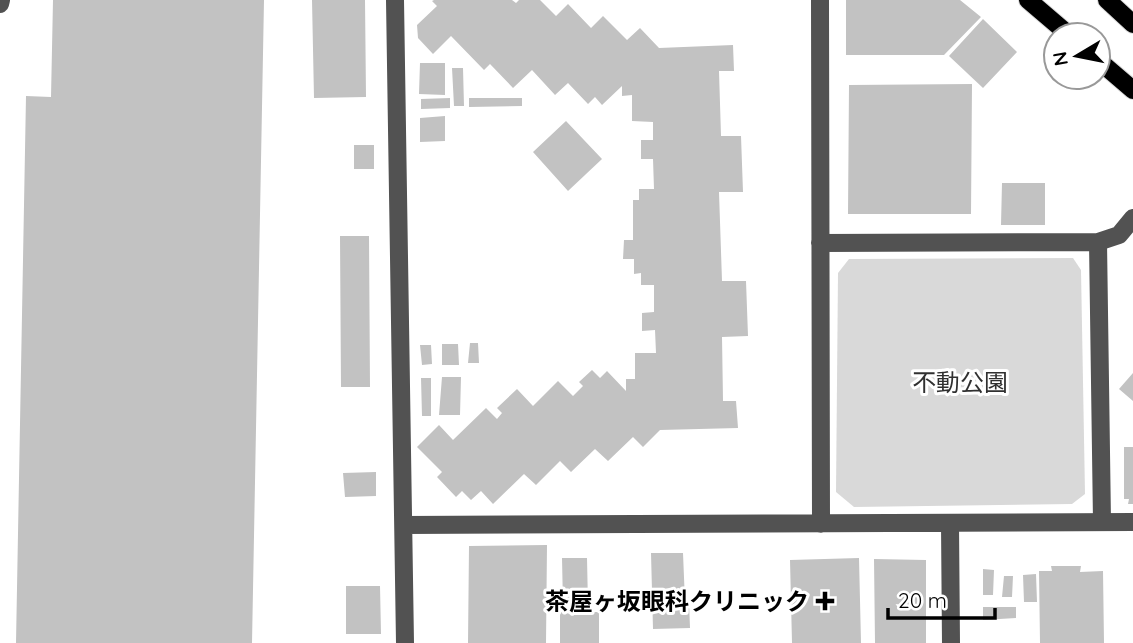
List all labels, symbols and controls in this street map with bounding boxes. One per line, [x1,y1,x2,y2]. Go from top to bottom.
north arrow [1042,21,1112,91]
text: N [1047,50,1073,68]
park label: 不動公園 [912,367,1008,397]
scale bar [888,576,995,620]
place label: 茶屋ヶ坂眼科クリニック [545,586,809,616]
text: 20 m [898,587,947,613]
marker: 茶屋ヶ坂眼科クリニック [815,591,835,611]

